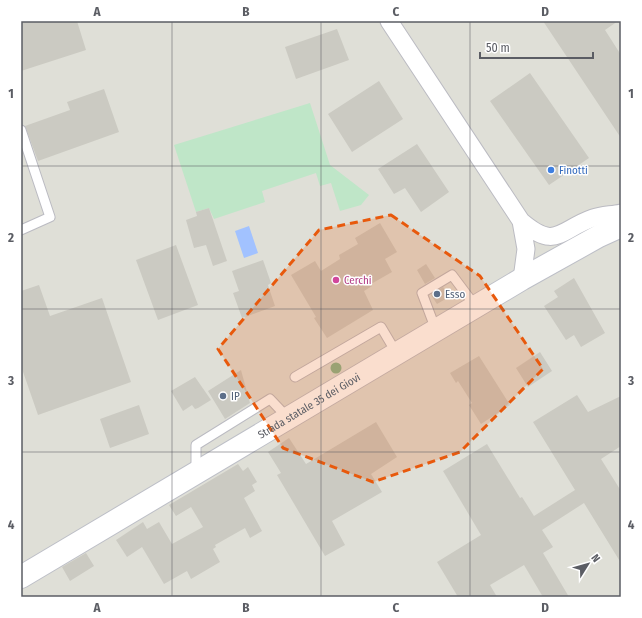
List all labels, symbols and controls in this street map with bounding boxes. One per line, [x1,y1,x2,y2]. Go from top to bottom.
text: A [92,4,101,19]
text: B [242,4,250,19]
text: C [393,4,400,19]
text: D [541,4,549,19]
scale bar [480,34,593,60]
text: 50 m [486,41,510,55]
text: 1 [8,86,14,101]
text: 1 [628,86,634,101]
place label: Finotti [559,164,588,177]
marker: Finotti [546,165,556,175]
text: 2 [7,230,14,245]
text: 2 [627,230,634,245]
place label: Cerchi [344,274,372,287]
marker: Cerchi [331,275,341,285]
place label: Esso [445,288,465,301]
marker: Esso [432,289,442,299]
street label: Strada statale 35 dei Giovi [255,370,363,441]
text: 3 [7,373,14,388]
text: 3 [627,373,634,388]
place label: IP [231,390,240,403]
marker: IP [218,391,228,401]
text: 4 [8,517,15,532]
text: 4 [628,517,635,532]
north arrow [568,544,608,584]
text: N [588,552,603,565]
text: A [92,600,101,615]
text: B [242,600,250,615]
text: C [393,600,400,615]
text: D [541,600,549,615]

